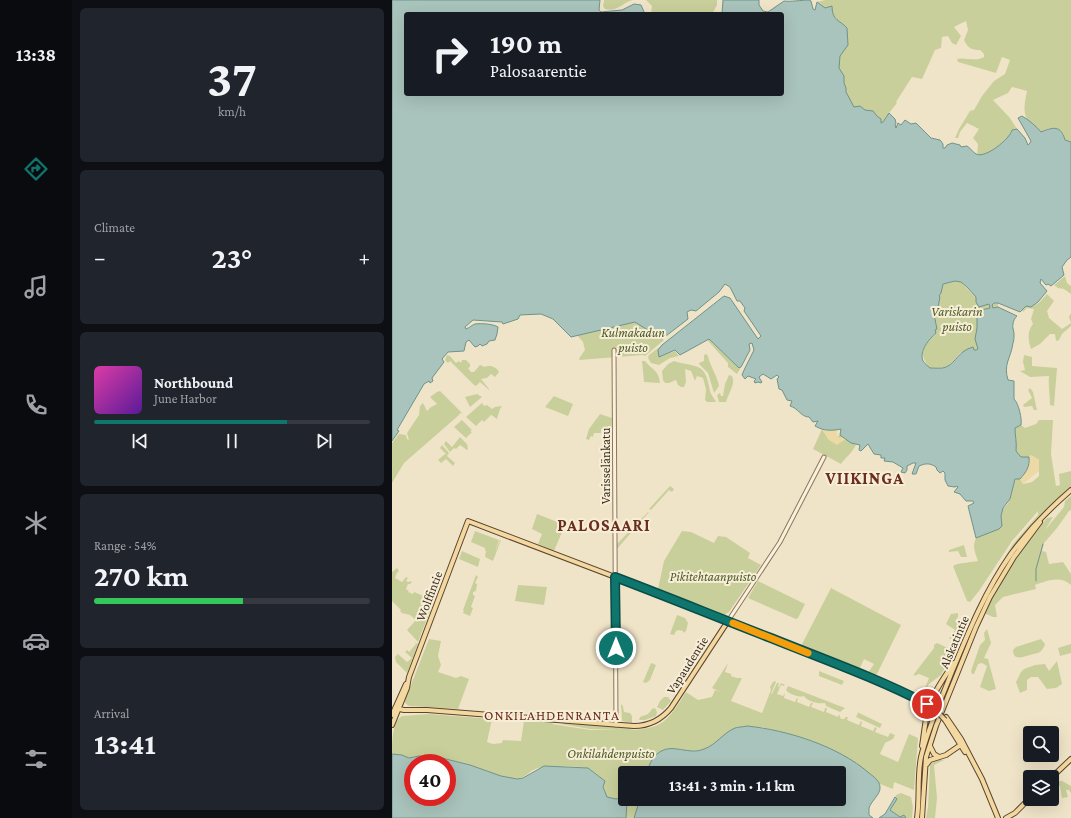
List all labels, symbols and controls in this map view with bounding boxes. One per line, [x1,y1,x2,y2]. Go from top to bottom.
icon: right [424,28,476,80]
text: 190 m [490,28,562,59]
text: 13:38 [16,45,56,65]
text: 37 [207,49,257,107]
text: Palosaarentie [490,61,587,81]
text: km/h [218,104,246,119]
icon: directions [22,155,50,183]
text: Climate [94,220,135,235]
text: 23° [211,241,253,274]
text: − [94,245,106,270]
text: + [358,245,370,270]
icon: music [22,273,50,301]
park label: Variskarin puisto [931,304,983,334]
park label: Kulmakadun puisto [601,325,665,355]
text: Northbound [154,375,233,391]
icon: phone [22,391,50,419]
text: June Harbor [154,391,217,406]
street label: Varisselänkatu [598,428,613,504]
icon: previous [129,430,151,452]
icon: pause [221,430,243,452]
icon: next [313,430,335,452]
district label: VIIKINGA [825,469,904,488]
icon: climate [22,509,50,537]
district label: PALOSAARI [557,516,651,535]
text: Range · 54% [94,538,156,553]
text: 270 km [94,559,188,592]
street label: Wolffintie [413,569,446,623]
park label: Pikitehtaanpuisto [670,569,757,584]
street label: Alskatintie [936,613,972,671]
icon: car [22,627,50,655]
position arrow [595,627,637,669]
street label: Vapaudentie [663,633,711,697]
pin [910,687,944,721]
icon: arrive [916,693,938,715]
text: Arrival [94,706,129,721]
district label: ONKILAHDENRANTA [484,707,620,723]
map controls [1023,726,1059,806]
button: search [1023,726,1059,762]
text: 13:41 [94,727,156,760]
icon: filters [22,745,50,773]
park label: Onkilahdenpuisto [567,746,655,761]
speed limit sign: 40 [404,754,456,806]
button: layers [1023,770,1059,806]
text: 13:41 · 3 min · 1.1 km [669,778,795,794]

